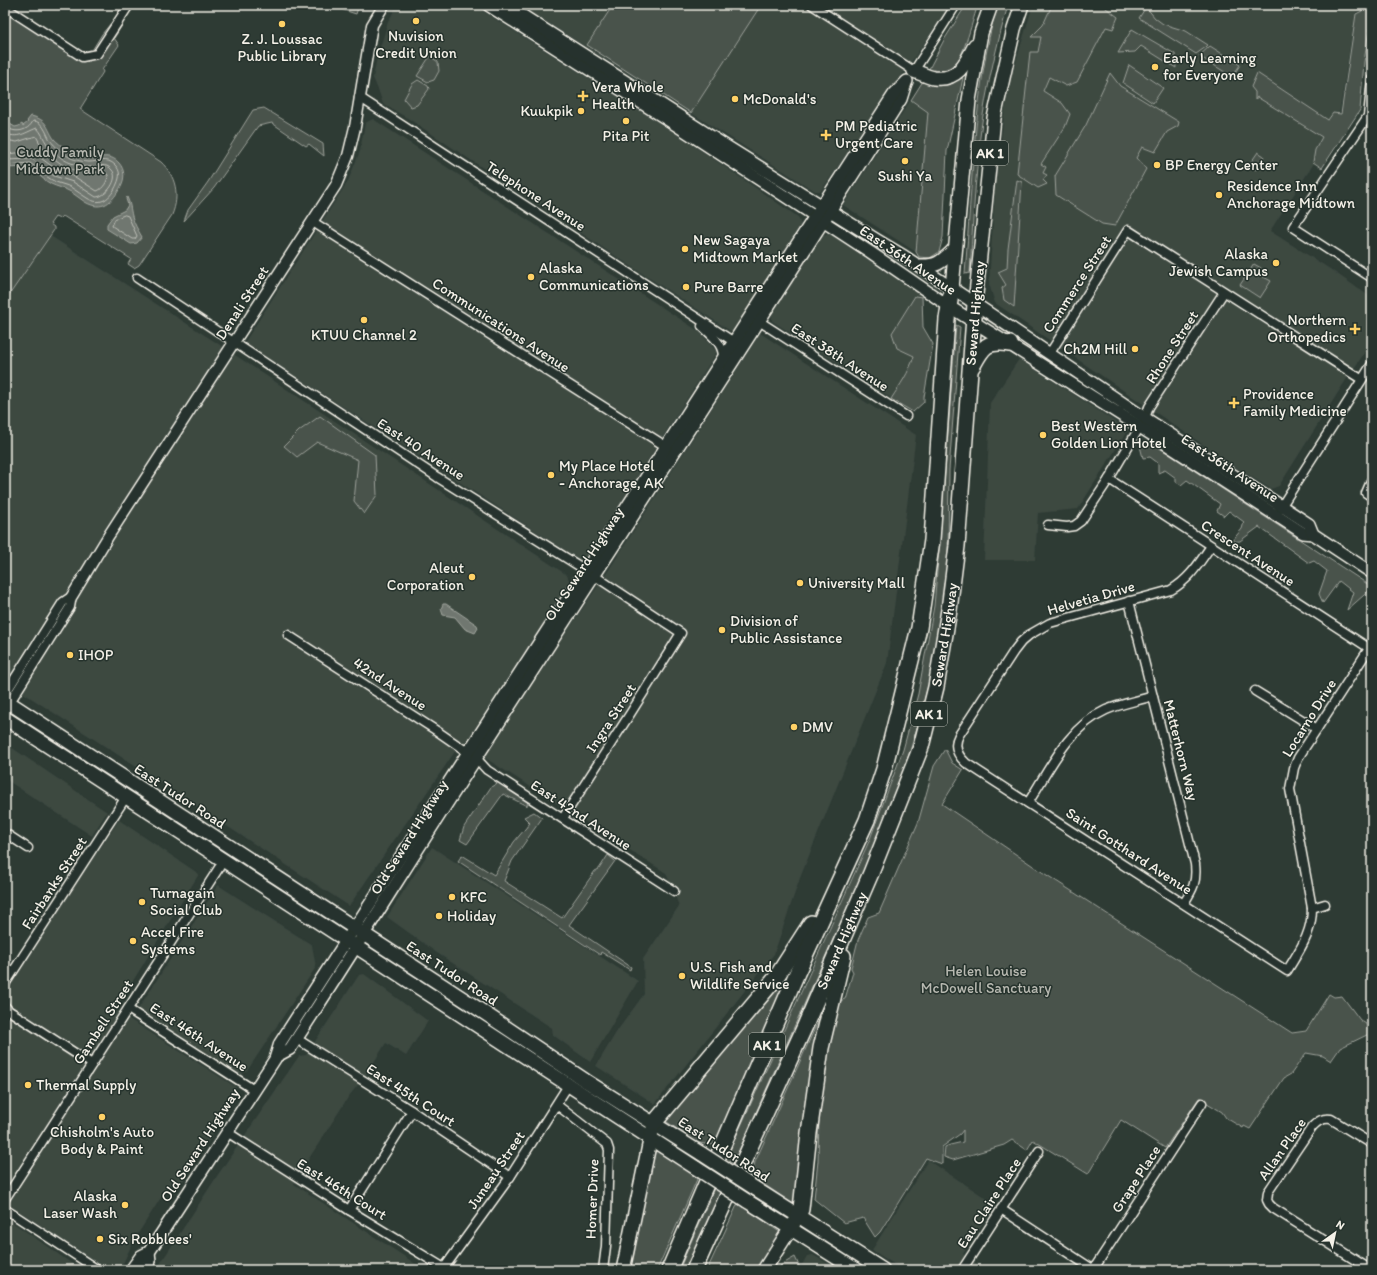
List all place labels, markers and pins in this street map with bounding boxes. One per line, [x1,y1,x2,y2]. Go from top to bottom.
marker: Nuvision Credit Union [411,16,421,26]
marker: Z. J. Loussac Public Library [277,19,287,29]
place label: Nuvision Credit Union [375,27,457,62]
place label: Z. J. Loussac Public Library [238,30,326,65]
place label: Early Learning for Everyone [1163,49,1257,84]
marker: Early Learning for Everyone [1150,62,1160,72]
place label: Vera Whole Health [592,78,664,113]
marker: Vera Whole Health [577,90,589,102]
place label: McDonald's [743,90,817,108]
marker: McDonald's [730,94,740,104]
place label: Kuukpik [520,102,573,120]
marker: Kuukpik [576,106,586,116]
marker: Pita Pit [621,116,631,126]
place label: PM Pediatric Urgent Care [835,117,917,152]
place label: Pita Pit [603,127,650,145]
marker: PM Pediatric Urgent Care [820,129,832,141]
marker: Sushi Ya [900,156,910,166]
place label: BP Energy Center [1165,156,1278,174]
marker: BP Energy Center [1152,160,1162,170]
place label: Sushi Ya [878,167,933,185]
place label: Residence Inn Anchorage Midtown [1227,177,1355,212]
marker: Residence Inn Anchorage Midtown [1214,190,1224,200]
place label: New Sagaya Midtown Market [693,231,798,266]
marker: New Sagaya Midtown Market [680,244,690,254]
place label: Alaska Jewish Campus [1169,245,1269,280]
marker: Alaska Jewish Campus [1271,258,1281,268]
place label: Alaska Communications [539,259,649,294]
marker: Alaska Communications [526,272,536,282]
place label: Pure Barre [694,278,763,296]
marker: Pure Barre [681,282,691,292]
place label: Northern Orthopedics [1267,311,1346,346]
marker: KTUU Channel 2 [359,315,369,325]
marker: Northern Orthopedics [1349,323,1361,335]
place label: KTUU Channel 2 [311,326,417,344]
place label: Ch2M Hill [1063,340,1128,358]
marker: Ch2M Hill [1130,344,1140,354]
place label: Providence Family Medicine [1243,385,1347,420]
marker: Providence Family Medicine [1228,397,1240,409]
place label: Best Western Golden Lion Hotel [1051,417,1167,452]
marker: Best Western Golden Lion Hotel [1038,430,1048,440]
place label: My Place Hotel - Anchorage, AK [559,457,664,492]
marker: My Place Hotel - Anchorage, AK [546,470,556,480]
place label: Aleut Corporation [387,559,464,594]
marker: Aleut Corporation [467,572,477,582]
place label: University Mall [808,574,906,592]
marker: University Mall [795,578,805,588]
place label: Division of Public Assistance [730,612,842,647]
marker: Division of Public Assistance [717,625,727,635]
place label: IHOP [78,646,114,664]
marker: IHOP [65,650,75,660]
place label: DMV [802,718,833,736]
marker: DMV [789,722,799,732]
place label: Turnagain Social Club [150,884,223,919]
place label: KFC [460,888,487,906]
marker: KFC [447,892,457,902]
marker: Turnagain Social Club [137,897,147,907]
place label: Holiday [447,907,496,925]
marker: Holiday [434,911,444,921]
place label: Accel Fire Systems [141,923,204,958]
marker: Accel Fire Systems [128,936,138,946]
place label: U.S. Fish and Wildlife Service [690,958,790,993]
marker: U.S. Fish and Wildlife Service [677,971,687,981]
place label: Thermal Supply [36,1076,136,1094]
marker: Thermal Supply [23,1080,33,1090]
marker: Chisholm's Auto Body & Paint [97,1112,107,1122]
place label: Chisholm's Auto Body & Paint [50,1123,154,1158]
place label: Alaska Laser Wash [43,1187,118,1222]
marker: Alaska Laser Wash [120,1200,130,1210]
place label: Six Robblees' [108,1230,192,1248]
marker: Six Robblees' [95,1234,105,1244]

